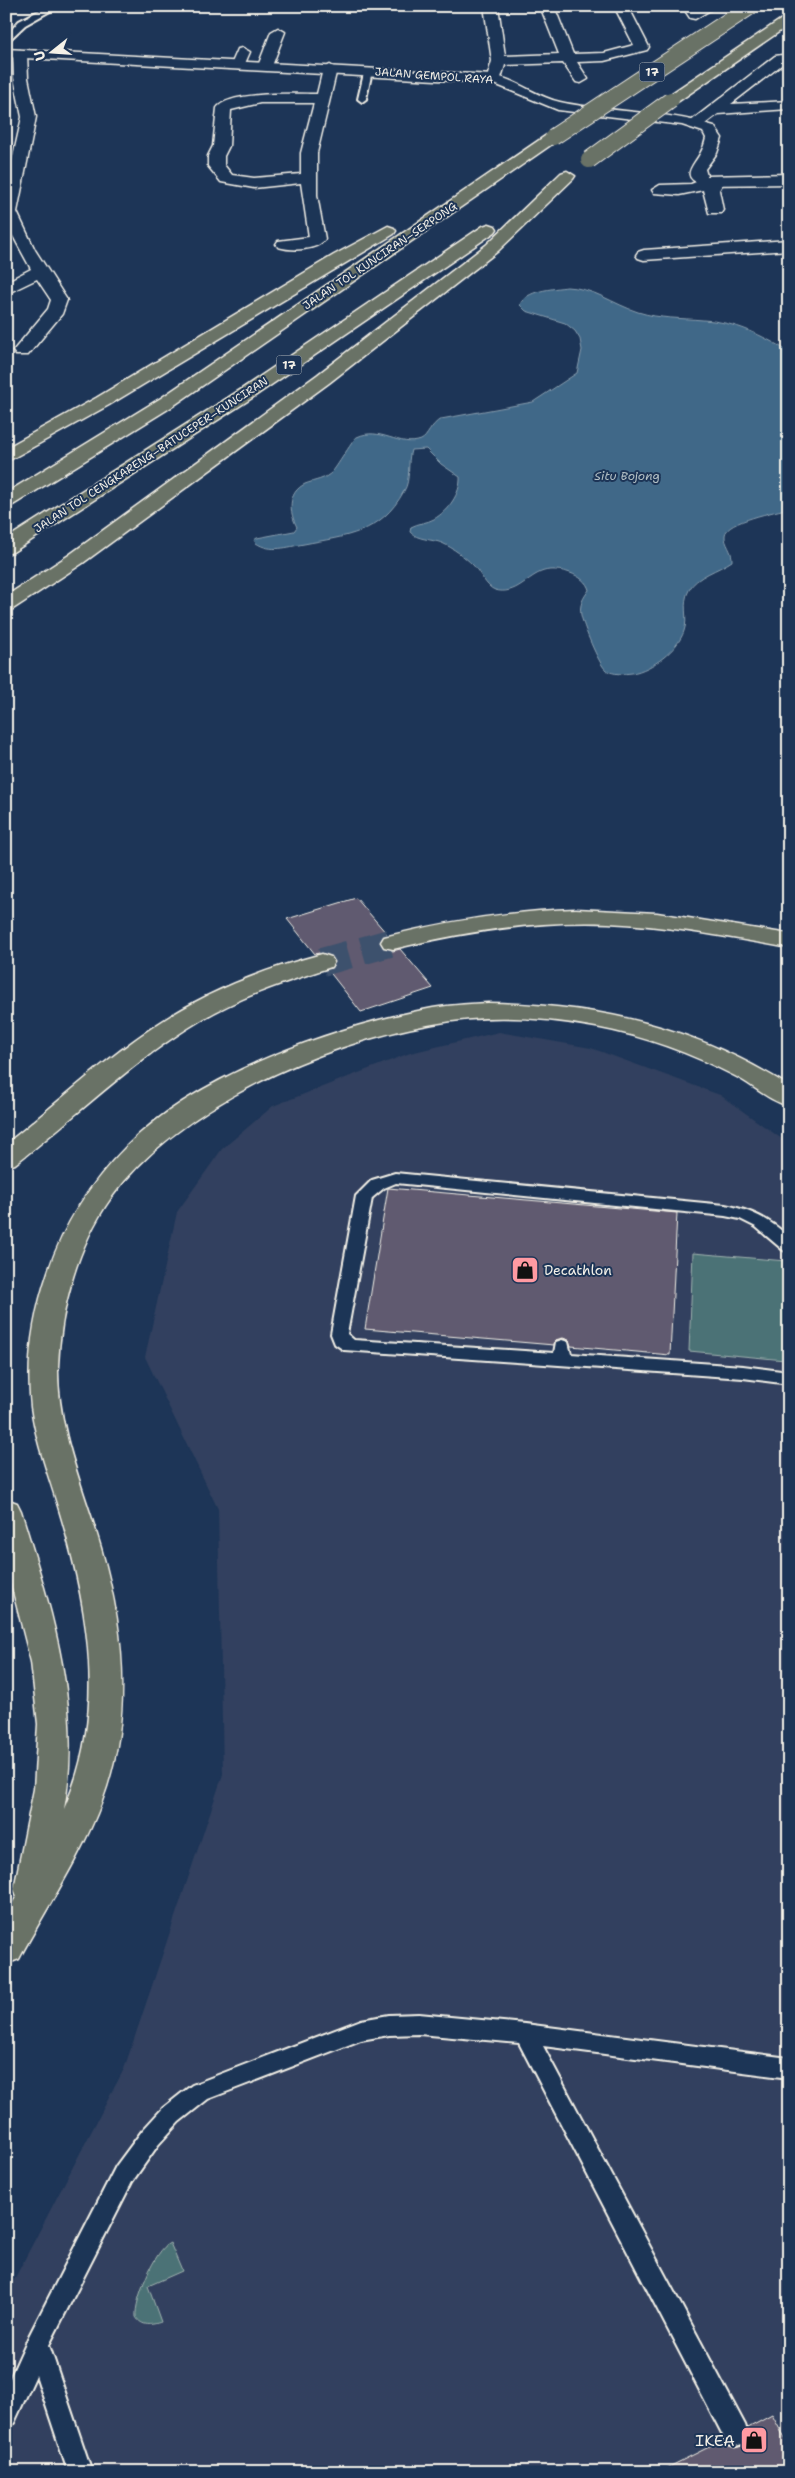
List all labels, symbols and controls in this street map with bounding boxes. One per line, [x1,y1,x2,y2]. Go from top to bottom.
north arrow [28,28,78,78]
text: U [30,49,50,63]
road number: 17 [640,62,664,82]
street label: JALAN GEMPOL RAYA [374,64,494,88]
street label: JALAN TOL KUNCIRAN–SERPONG [300,198,460,313]
road number: 17 [276,356,302,374]
street label: JALAN TOL CENGKARENG–BATUCEPER–KUNCIRAN [31,374,271,536]
water label: Situ Bojong [594,468,660,484]
shop icon: Decathlon [510,1255,540,1285]
place label: Decathlon [544,1261,612,1279]
shop icon: IKEA [739,2425,769,2455]
place label: IKEA [695,2430,735,2451]

